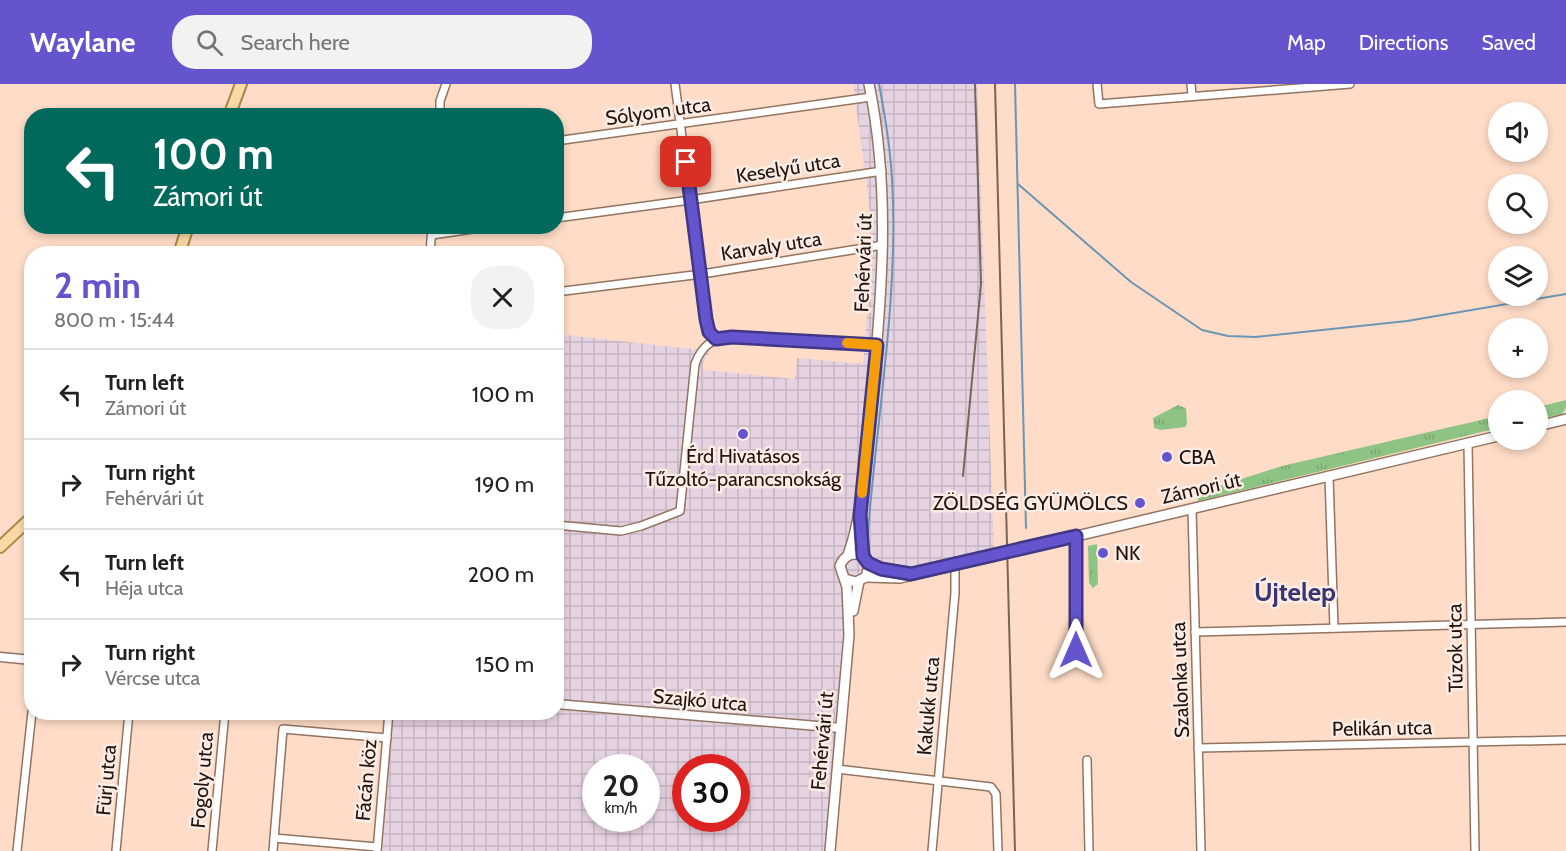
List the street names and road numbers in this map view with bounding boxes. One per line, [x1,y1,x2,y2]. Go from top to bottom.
street label: Sólyom utca [604,92,713,130]
street label: Keselyű utca [734,148,842,188]
street label: Fehérvári út [849,213,877,313]
street label: Karvaly utca [719,226,823,266]
street label: Zámori út [1159,467,1244,509]
street label: Túzok utca [1442,603,1468,693]
street label: Szalonka utca [1166,621,1194,738]
street label: Kakukk utca [912,655,944,756]
street label: Szajkó utca [652,684,749,716]
street label: Fehérvári út [806,690,838,791]
street label: Pelikán utca [1332,715,1433,741]
street label: Fogoly utca [186,730,218,829]
street label: Fácán köz [350,738,382,822]
street label: Fürj utca [91,743,121,816]

